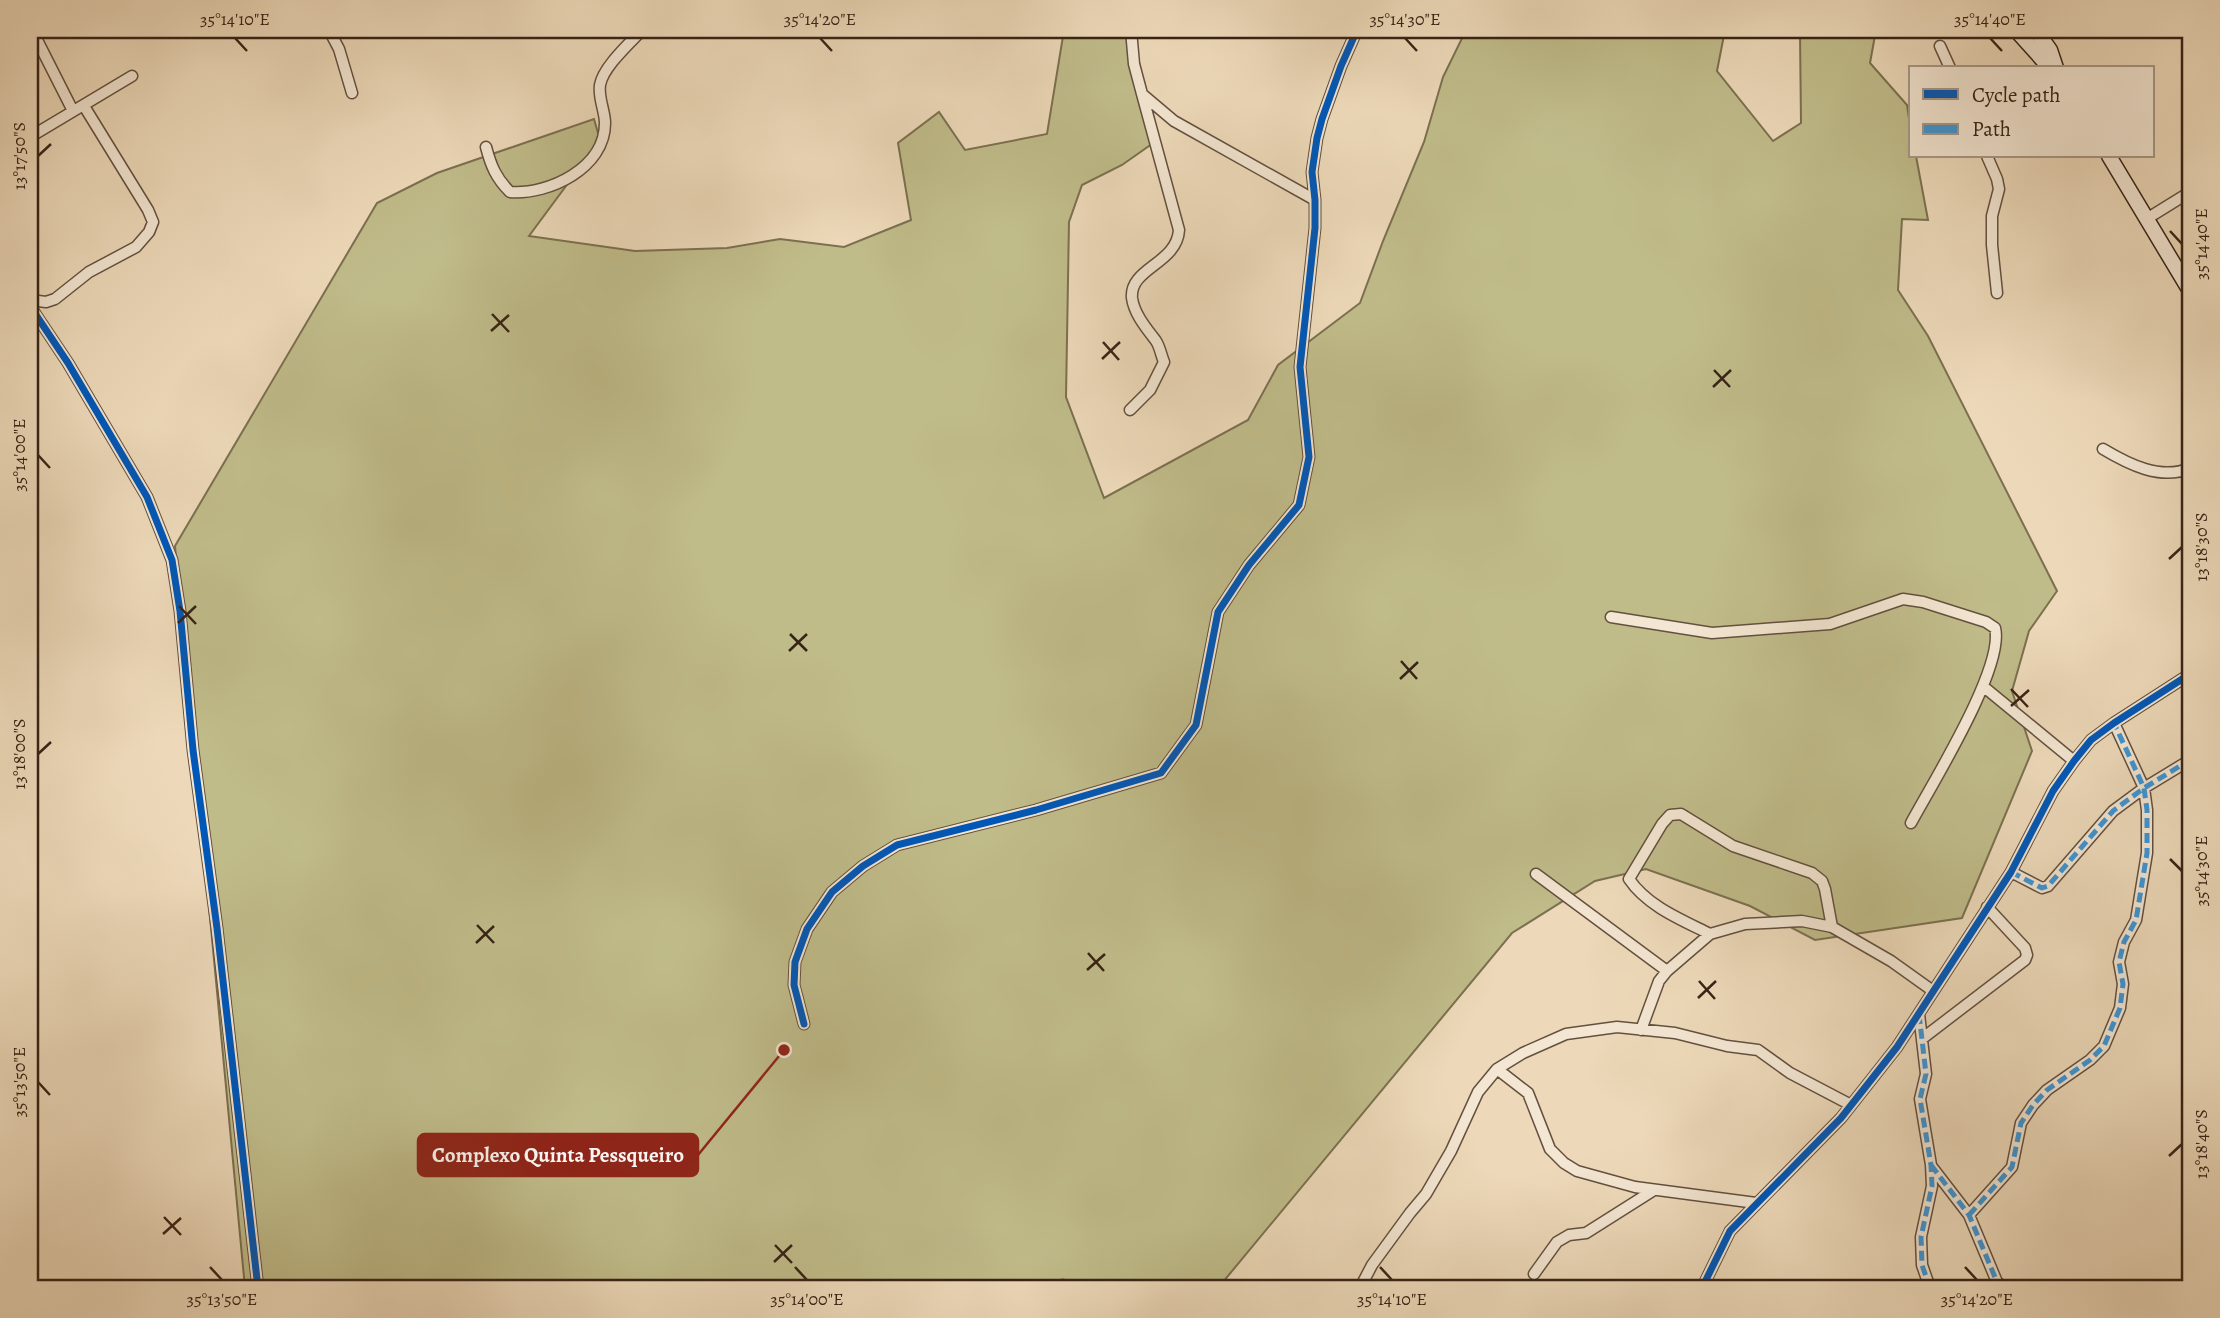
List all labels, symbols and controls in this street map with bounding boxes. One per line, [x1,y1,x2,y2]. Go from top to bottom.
text: 35°14'10"E [200,7,270,31]
text: 35°14'20"E [784,7,856,31]
text: 35°14'30"E [1369,7,1441,31]
text: 35°14'40"E [1954,7,2026,31]
legend [1909,66,2154,158]
text: Cycle path [1972,81,2061,109]
text: Path [1972,115,2011,143]
text: 13°17'50"S [7,122,31,190]
text: 35°14'40"E [2189,208,2213,280]
text: 35°14'00"E [7,418,31,492]
text: 13°18'30"S [2189,512,2213,582]
text: 13°18'00"S [7,718,31,790]
text: 35°14'30"E [2189,835,2213,907]
text: 35°13'50"E [7,1047,31,1117]
text: 13°18'40"S [2189,1109,2213,1179]
callout: Complexo Quinta Pessqueiro [418,1134,698,1176]
text: Complexo Quinta Pessqueiro [432,1141,684,1169]
text: 35°13'50"E [187,1287,257,1311]
text: 35°14'00"E [770,1287,844,1311]
text: 35°14'10"E [1357,1287,1427,1311]
text: 35°14'20"E [1941,1287,2013,1311]

